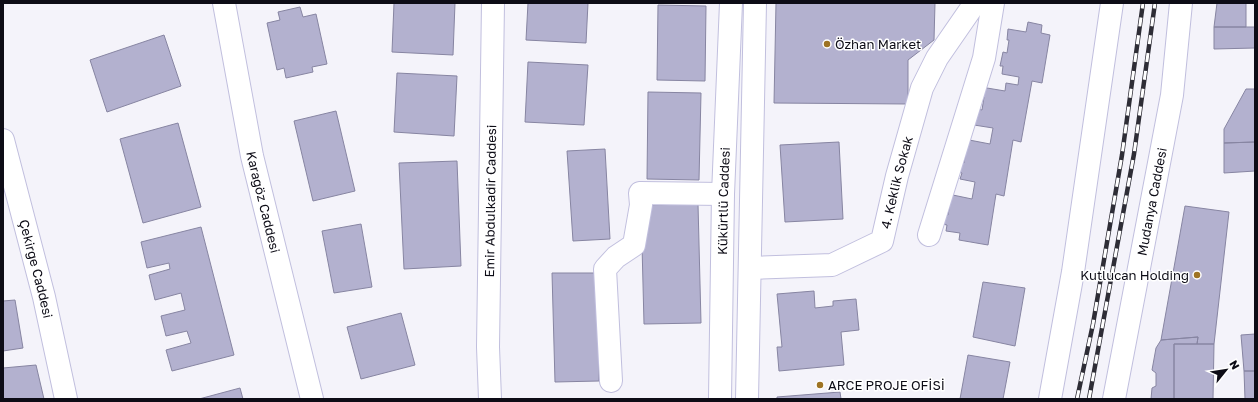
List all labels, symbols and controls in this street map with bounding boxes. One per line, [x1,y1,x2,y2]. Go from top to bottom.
place label: Özhan Market [835,36,921,52]
marker: Özhan Market [822,39,832,49]
street label: Emir Abdulkadir Caddesi [481,125,499,277]
street label: 4. Keklik Sokak [877,133,916,230]
street label: Mudanya Caddesi [1134,146,1170,257]
street label: Kükürtlü Caddesi [714,147,733,255]
street label: Karagöz Caddesi [243,150,284,255]
street label: Çekirge Caddesi [16,218,56,319]
place label: Kutlucan Holding [1080,267,1189,283]
marker: Kutlucan Holding [1192,270,1202,280]
north arrow [1206,350,1246,390]
text: N [1227,358,1243,372]
place label: ARCE PROJE OFİSİ [828,377,945,393]
marker: ARCE PROJE OFİSİ [815,380,825,390]

